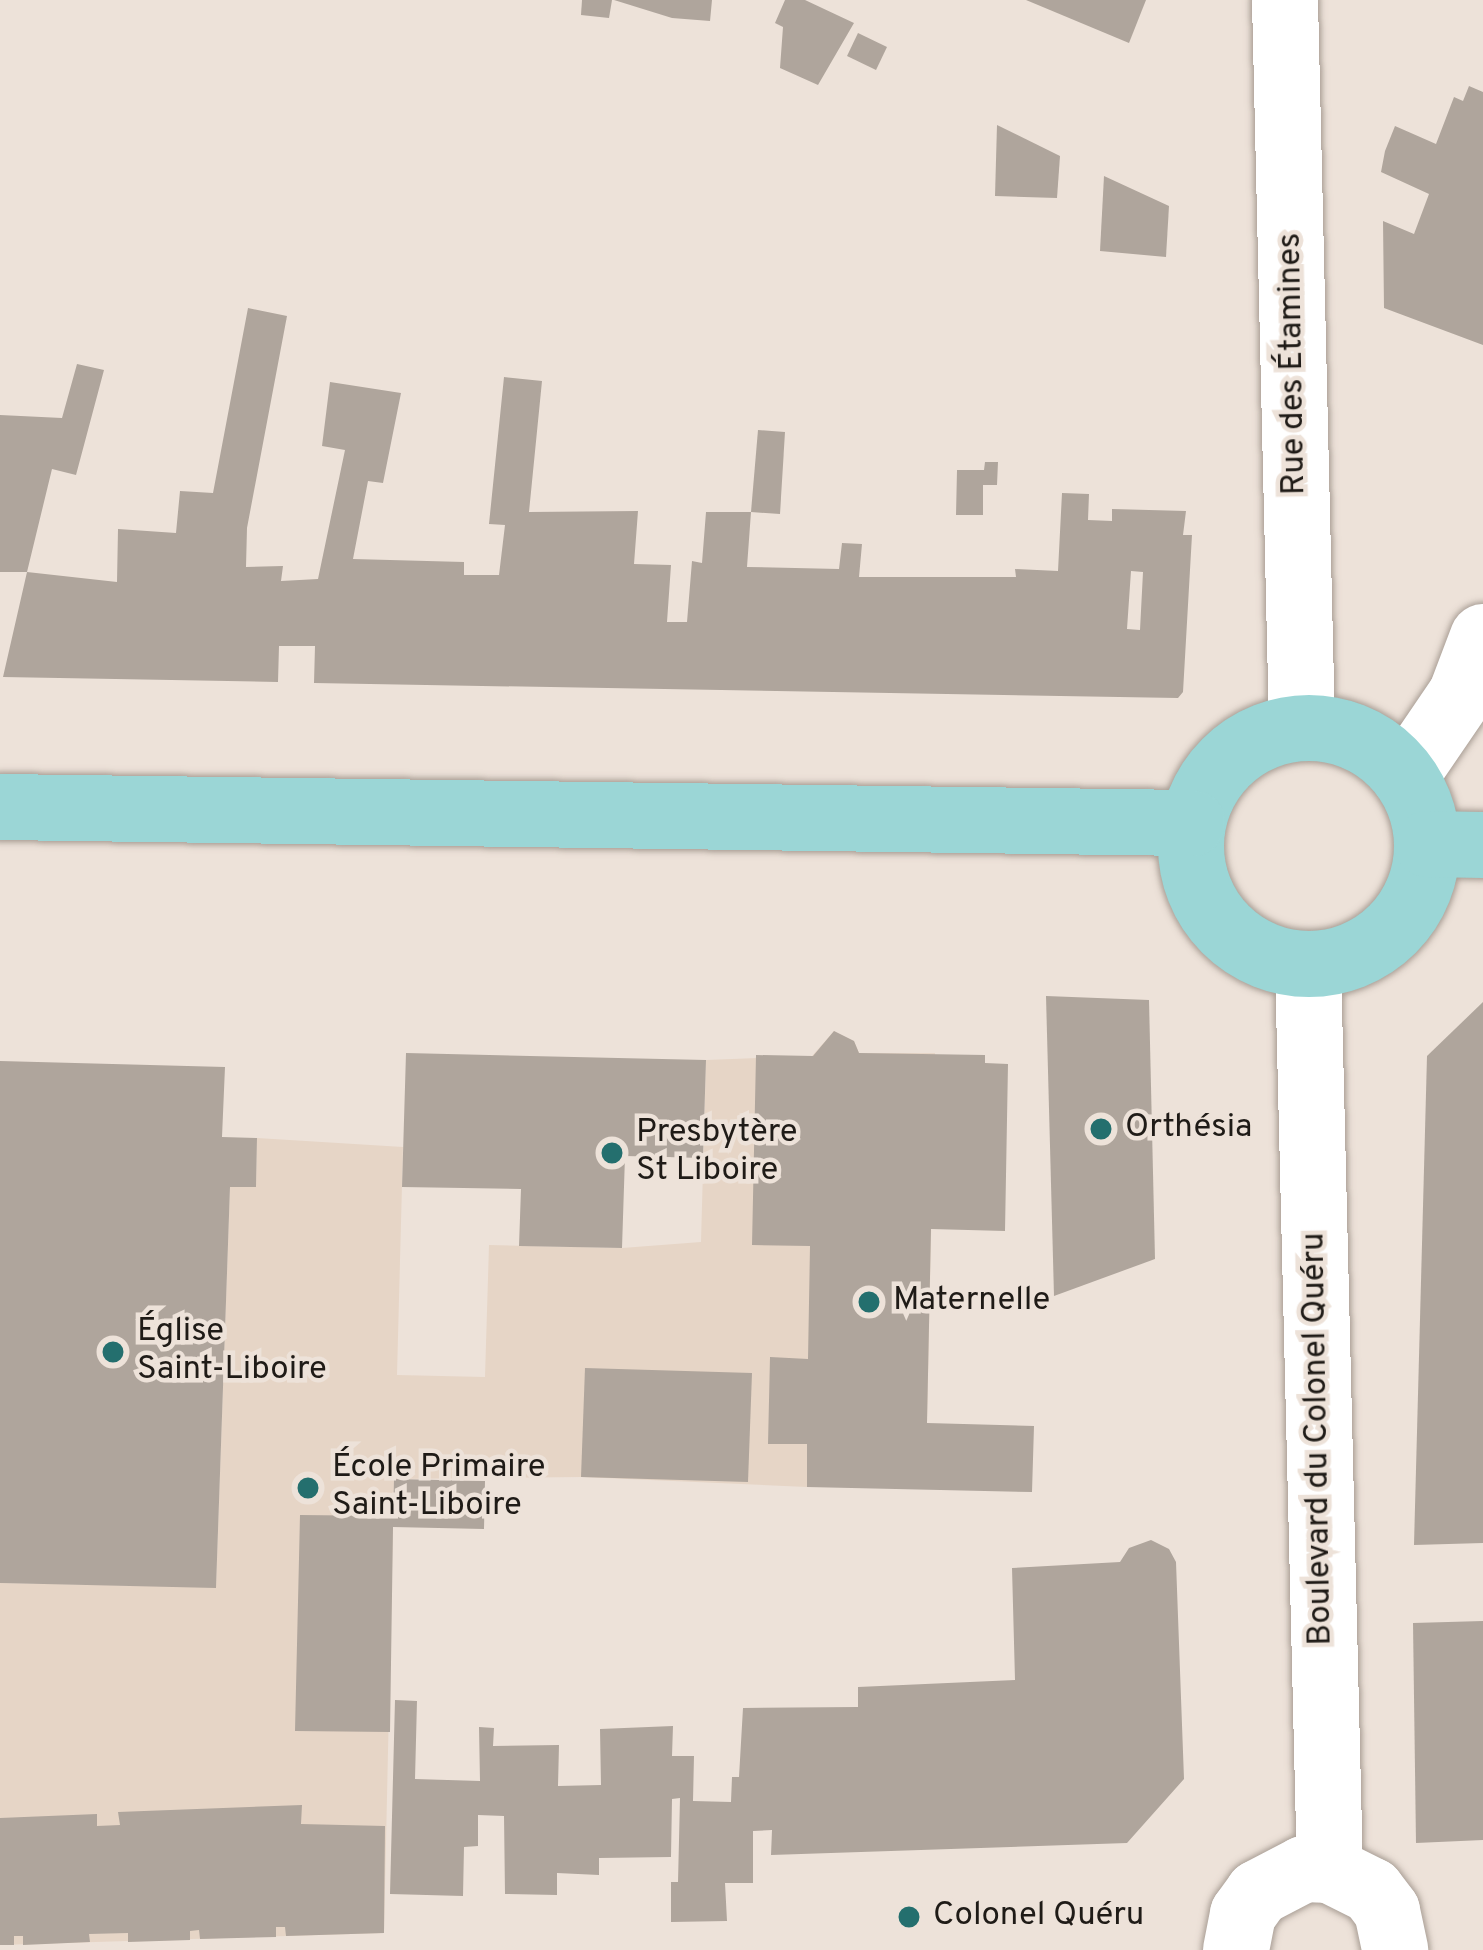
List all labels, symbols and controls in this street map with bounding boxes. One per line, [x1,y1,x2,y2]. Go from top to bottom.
street label: Rue des Étamines [1272,232,1316,496]
place label: Orthésia [1125,1109,1252,1149]
place label: Presbytère St Liboire [636,1114,798,1192]
marker: Orthésia [1088,1116,1114,1142]
marker: Presbytère St Liboire [599,1140,625,1166]
street label: Boulevard du Colonel Quéru [1296,1232,1342,1646]
place label: Maternelle [893,1282,1050,1322]
marker: Maternelle [856,1289,882,1315]
place label: Église Saint-Liboire [137,1313,327,1391]
marker: Église Saint-Liboire [100,1339,126,1365]
place label: École Primaire Saint-Liboire [332,1449,545,1527]
marker: École Primaire Saint-Liboire [295,1475,321,1501]
place label: Colonel Quéru [933,1897,1144,1937]
marker: Colonel Quéru [896,1904,922,1930]

